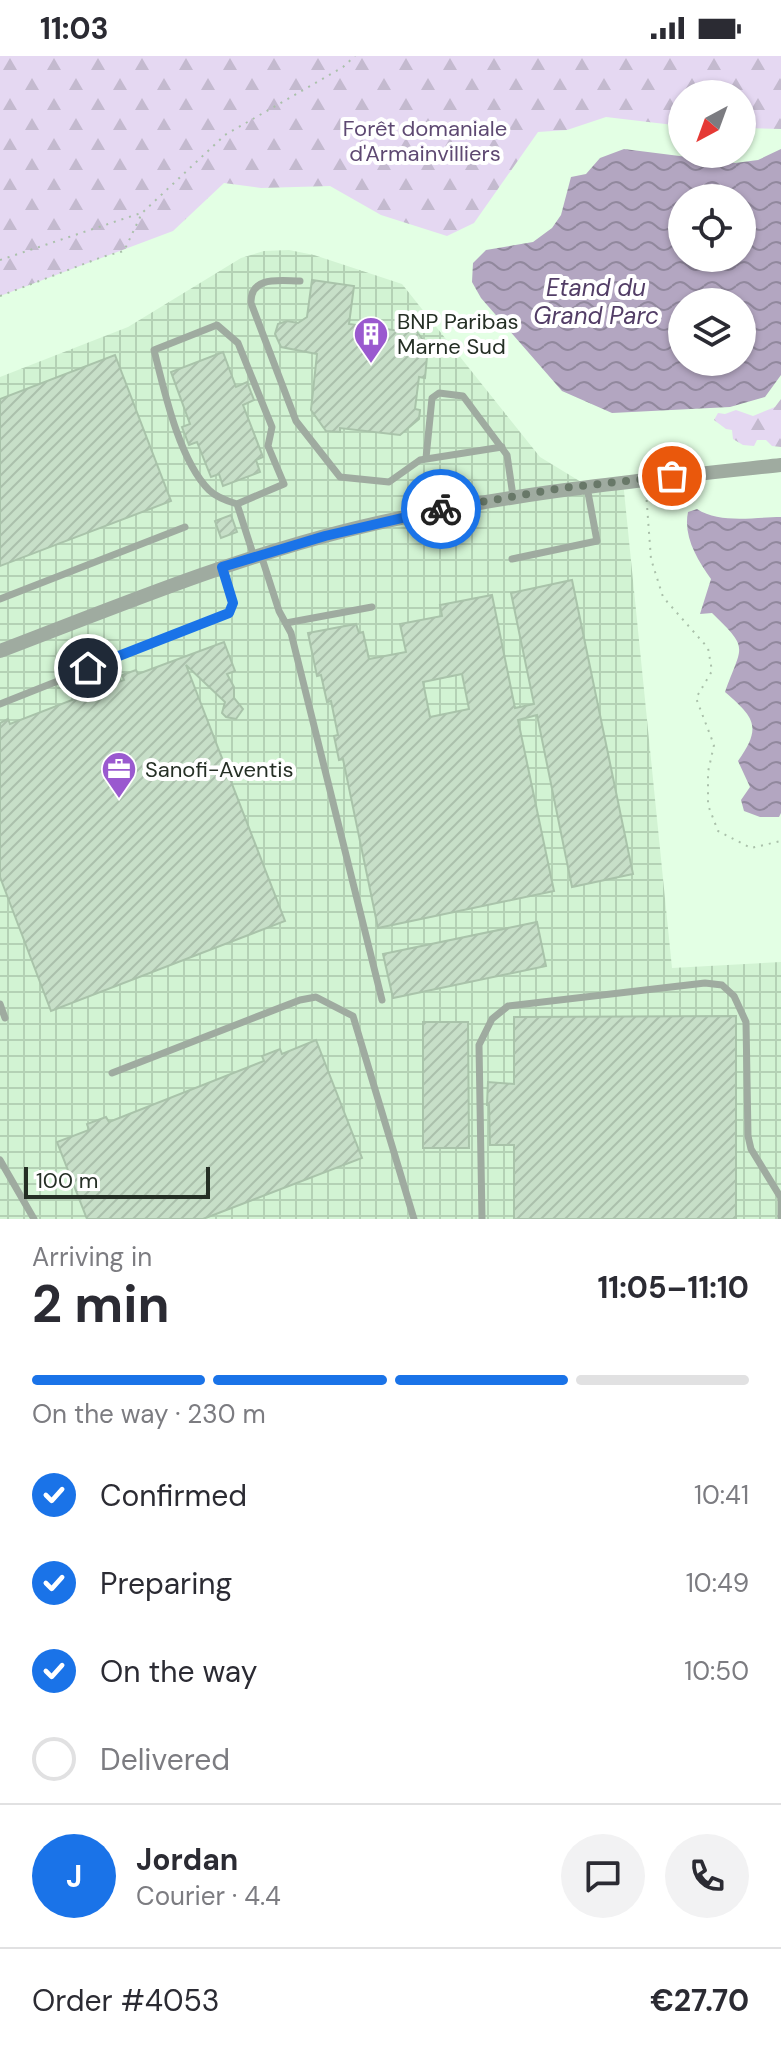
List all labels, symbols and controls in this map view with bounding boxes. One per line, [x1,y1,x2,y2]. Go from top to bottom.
text: 11:03 [40,9,109,48]
north arrow [668,80,756,168]
map controls [668,80,756,376]
park label: Forêt domaniale d'Armainvilliers [343,114,507,168]
button: locate [668,184,756,272]
water label: Etand du Grand Parc [533,272,659,331]
button: layers [668,288,756,376]
place label: BNP Paribas Marne Sud [397,307,519,361]
building icon: BNP Paribas Marne Sud [352,315,390,365]
pin [638,442,706,510]
icon: bag [650,454,694,498]
courier [401,469,481,549]
icon: bike [419,487,463,531]
pin [54,634,122,702]
icon: home [66,646,110,690]
office icon: Sanofi-Aventis [100,750,138,800]
place label: Sanofi-Aventis [145,755,294,784]
scale bar [24,1163,210,1199]
text: 100 m [36,1166,98,1195]
text: Arriving in [32,1240,152,1274]
text: 11:05–11:10 [597,1268,749,1307]
text: 2 min [32,1270,170,1338]
text: On the way · 230 m [32,1397,266,1431]
icon: check [32,1473,76,1517]
text: Confirmed [100,1476,247,1515]
text: 10:41 [694,1478,749,1512]
icon: check [32,1561,76,1605]
text: Preparing [100,1564,232,1603]
text: 10:49 [686,1566,749,1600]
icon: check [32,1649,76,1693]
text: On the way [100,1652,257,1691]
text: 10:50 [684,1654,749,1688]
text: Delivered [100,1740,230,1779]
button: chat [561,1834,645,1918]
button: phone [665,1834,749,1918]
text: Jordan [136,1840,238,1879]
text: J [66,1857,82,1896]
text: Courier · 4.4 [136,1879,281,1913]
text: Order #4053 [32,1981,220,2020]
text: €27.70 [650,1981,749,2020]

